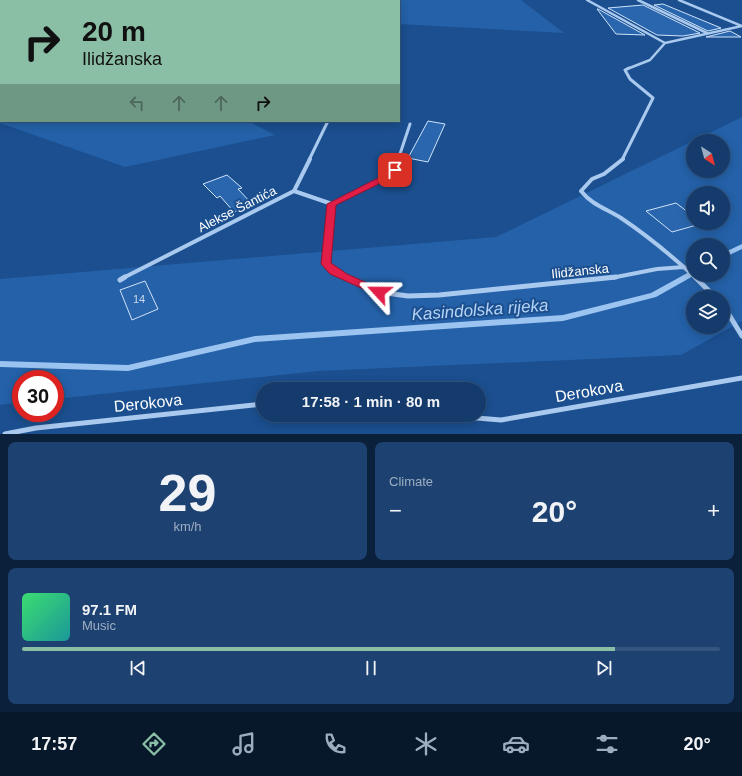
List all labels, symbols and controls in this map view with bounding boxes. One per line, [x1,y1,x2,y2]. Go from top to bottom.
icon: right [16,16,68,68]
text: 20 m [82,16,146,47]
text: Ilidžanska [82,49,162,69]
icon: left [126,92,148,114]
icon: ahead [168,92,190,114]
icon: ahead [210,92,232,114]
icon: right [252,92,274,114]
north arrow [686,134,730,178]
map controls [686,134,730,334]
pin [378,153,412,187]
icon: arrive [384,159,406,181]
street label: Alekse Šantića [195,182,279,235]
button: sound [686,186,730,230]
button: search [686,238,730,282]
street label: Ilidžanska [550,260,610,281]
position arrow [358,271,400,313]
button: layers [686,290,730,334]
house number: 14 [133,293,145,305]
water label: Kasindolska rijeka [411,296,549,324]
speed limit sign: 30 [12,370,64,422]
street label: Derokova [554,377,624,405]
street label: Derokova [113,391,183,415]
text: 17:58 · 1 min · 80 m [302,393,440,410]
text: 29 [159,464,216,522]
text: Climate [389,474,433,489]
text: 20° [532,495,577,528]
text: − [389,498,402,523]
text: + [707,498,720,523]
text: km/h [173,519,202,534]
text: 97.1 FM [82,601,137,618]
text: Music [82,618,116,633]
icon: previous [127,657,149,679]
icon: pause [360,657,382,679]
icon: next [593,657,615,679]
icon: directions [140,730,168,758]
icon: music [230,730,258,758]
icon: phone [321,730,349,758]
icon: climate [412,730,440,758]
icon: car [502,730,530,758]
icon: filters [593,730,621,758]
text: 17:57 [31,734,77,754]
text: 20° [683,734,711,754]

